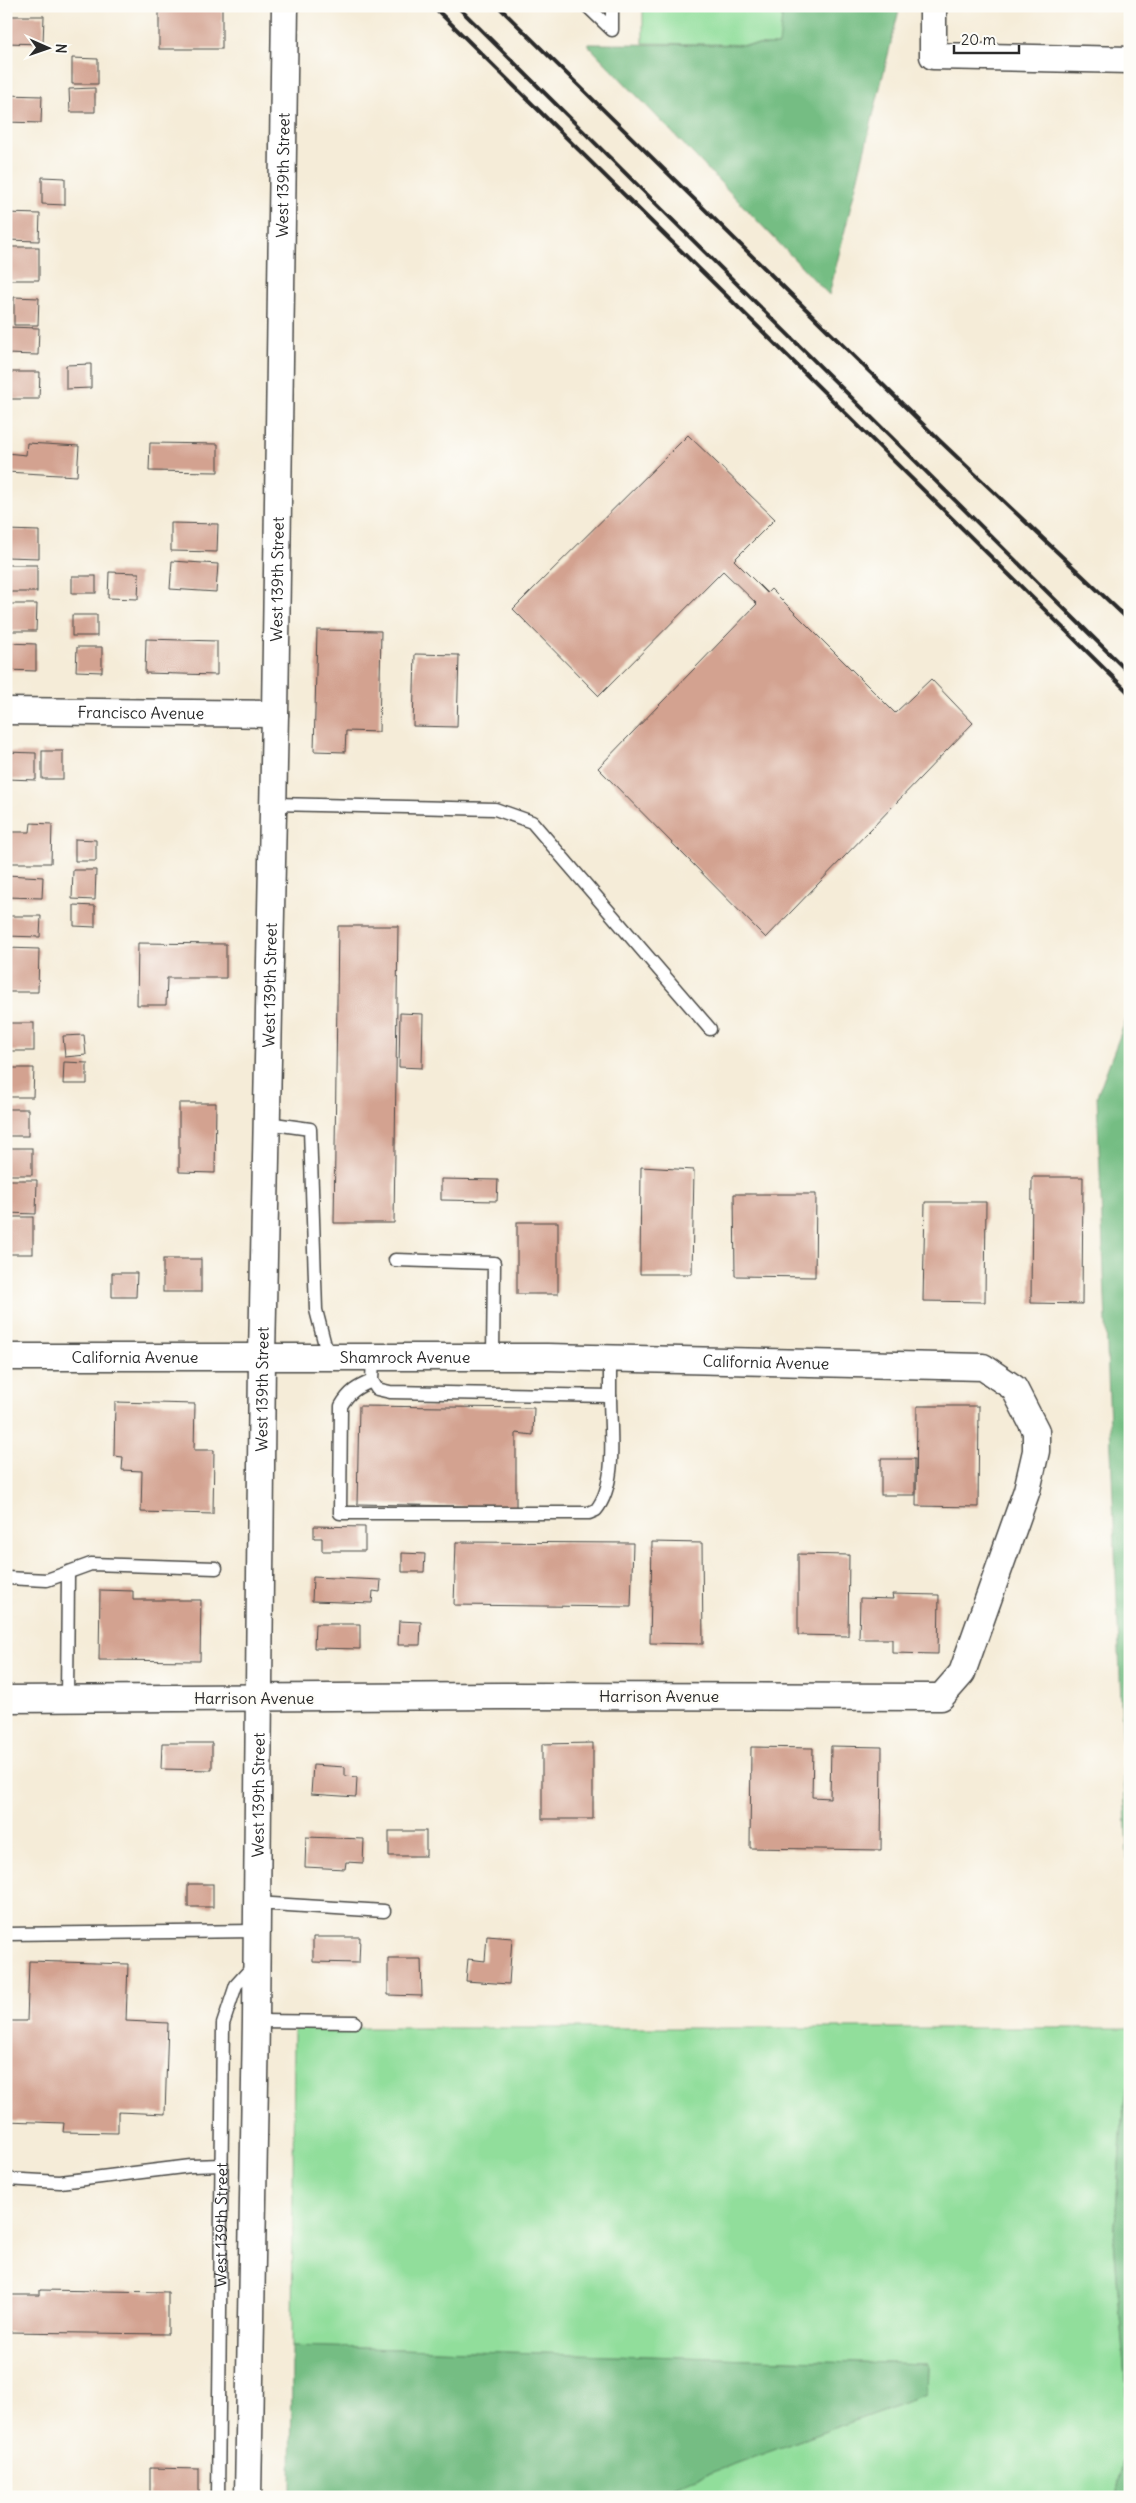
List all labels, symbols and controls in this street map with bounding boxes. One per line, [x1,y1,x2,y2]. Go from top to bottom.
north arrow [22,22,72,72]
scale bar [954,22,1018,54]
text: 20 m [961,30,996,49]
text: N [52,43,70,54]
street label: West 139th Street [272,112,293,238]
street label: West 139th Street [266,516,288,642]
street label: Francisco Avenue [78,702,204,723]
street label: West 139th Street [258,922,281,1048]
street label: West 139th Street [251,1326,273,1452]
street label: California Avenue [72,1347,198,1367]
street label: Shamrock Avenue [340,1347,470,1367]
street label: California Avenue [702,1351,830,1373]
street label: Harrison Avenue [599,1686,719,1706]
street label: Harrison Avenue [194,1688,314,1708]
street label: West 139th Street [247,1732,269,1858]
street label: West 139th Street [210,2162,232,2288]

